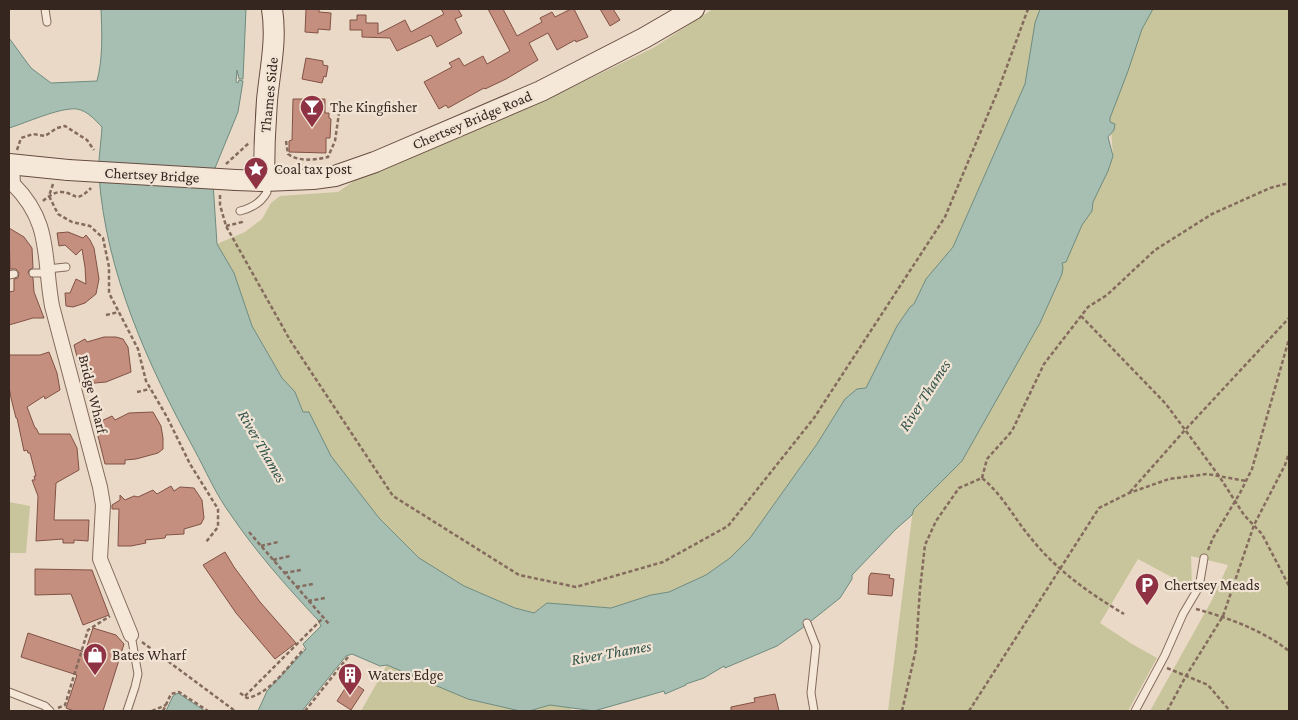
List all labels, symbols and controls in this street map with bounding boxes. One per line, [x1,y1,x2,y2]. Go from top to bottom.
street label: Thames Side [257,56,281,134]
street label: Chertsey Bridge Road [410,88,535,153]
bar icon: The Kingfisher [299,94,325,128]
place label: The Kingfisher [330,99,418,116]
place icon: Coal tax post [243,156,269,190]
place label: Coal tax post [274,161,353,178]
street label: Chertsey Bridge [104,165,200,186]
street label: Bridge Wharf [75,353,111,437]
water label: River Thames [895,357,954,434]
water label: River Thames [235,407,290,486]
parking icon: Chertsey Meads [1134,572,1160,606]
place label: Chertsey Meads [1164,577,1260,594]
water label: River Thames [570,637,653,668]
shop icon: Bates Wharf [82,642,108,676]
place label: Bates Wharf [112,647,187,663]
building icon: Waters Edge [337,662,363,696]
place label: Waters Edge [368,667,444,684]

